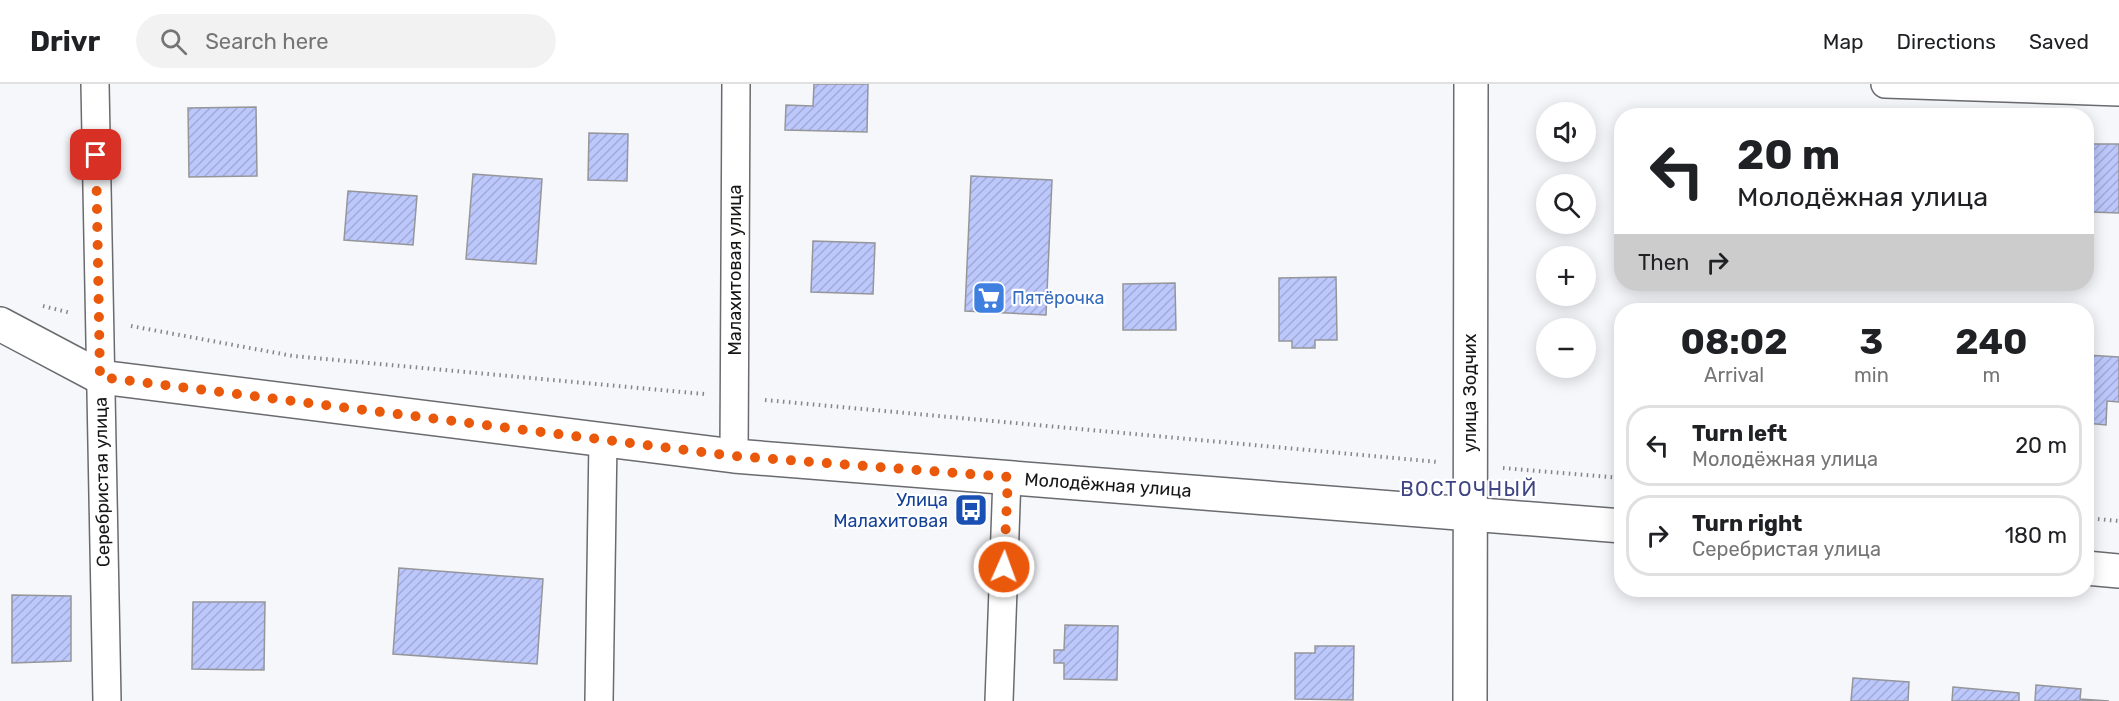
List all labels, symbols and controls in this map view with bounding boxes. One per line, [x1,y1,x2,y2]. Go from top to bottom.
search box [136,14,556,68]
text: Drivr [30,25,100,58]
icon: search [157,25,190,58]
text: Search here [205,28,329,55]
text: Map [1823,29,1864,54]
text: Directions [1897,29,1996,54]
text: Saved [2029,29,2089,54]
map controls [1536,102,1596,378]
button: sound [1536,102,1596,162]
pin [70,129,121,180]
text: 20 m [1737,130,1840,180]
icon: left [1638,132,1716,210]
icon: arrive [79,138,112,171]
button: search [1536,174,1596,234]
text: Молодёжная улица [1737,181,1988,213]
street label: Малахитовая улица [724,185,746,355]
button: + [1536,246,1596,306]
icon: right [1701,246,1734,279]
text: Then [1638,249,1689,276]
supermarket icon: Пятёрочка [971,280,1007,316]
place label: Пятёрочка [1012,287,1105,309]
button: − [1536,318,1596,378]
text: 08:02 [1680,320,1788,363]
text: 3 [1860,320,1883,363]
text: 240 [1955,320,2028,363]
street label: улица Зодчих [1459,333,1481,453]
text: Arrival [1704,363,1764,387]
text: min [1854,363,1889,387]
text: m [1983,363,2000,387]
street label: Серебристая улица [90,397,114,567]
text: Turn left [1692,420,1787,447]
icon: left [1641,429,1674,462]
text: 20 m [2015,432,2067,459]
text: Молодёжная улица [1692,447,1878,471]
street label: Молодёжная улица [1024,468,1192,502]
district label: ВОСТОЧНЫЙ [1400,477,1538,501]
place label: Улица Малахитовая [833,489,948,532]
bus stop icon: Улица Малахитовая [953,492,989,528]
text: Turn right [1692,510,1802,537]
icon: right [1641,519,1674,552]
text: 180 m [2005,522,2067,549]
position arrow [972,535,1036,599]
text: Серебристая улица [1692,537,1881,561]

